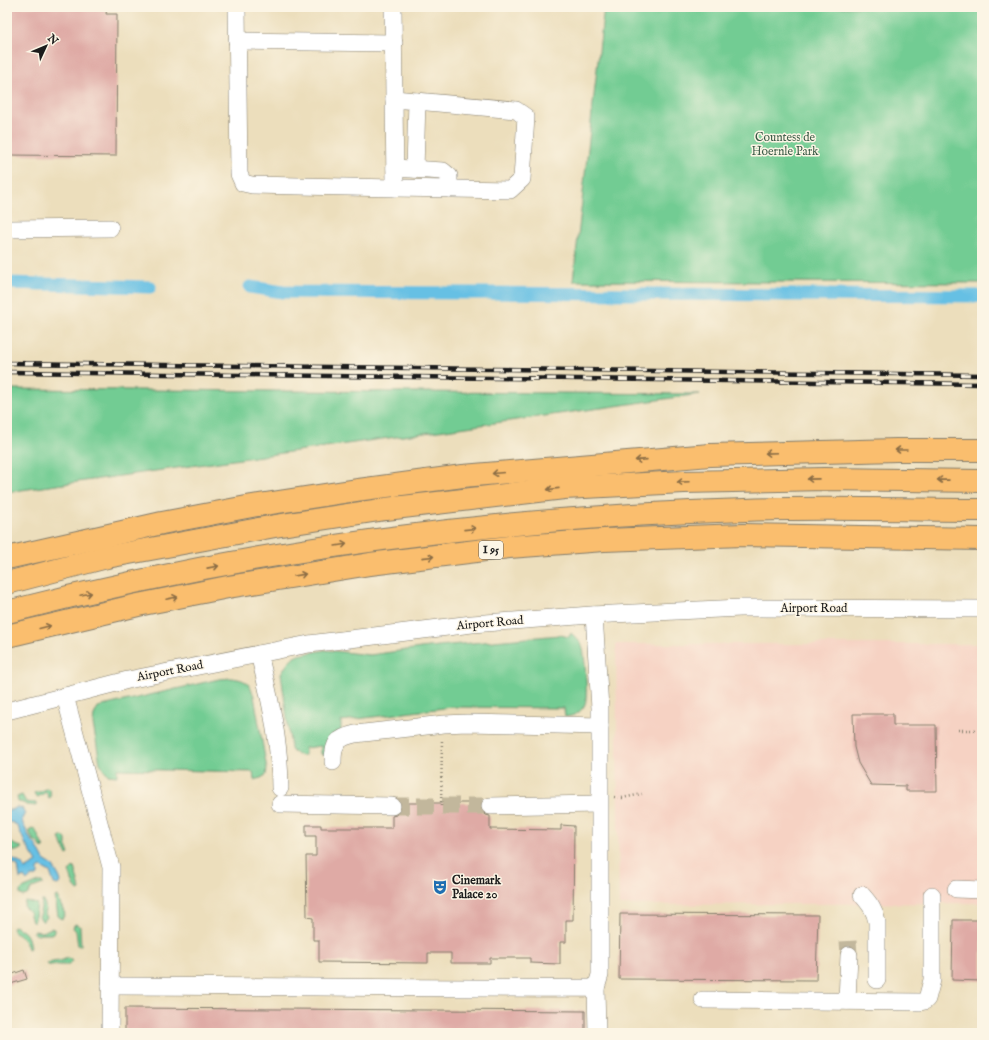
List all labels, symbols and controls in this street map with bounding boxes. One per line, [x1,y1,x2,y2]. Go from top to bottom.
north arrow [26,26,66,66]
text: N [43,31,61,48]
park label: Countess de Hoernle Park [751,130,819,159]
one-way arrow [895,446,908,454]
one-way arrow [765,449,778,457]
one-way arrow [635,457,648,464]
one-way arrow [492,470,505,477]
one-way arrow [807,475,820,483]
one-way arrow [937,476,950,484]
one-way arrow [677,478,690,485]
one-way arrow [547,486,560,493]
one-way arrow [463,525,476,532]
one-way arrow [334,541,347,549]
road number: I 95 [479,541,503,559]
one-way arrow [421,553,434,561]
one-way arrow [206,562,219,570]
one-way arrow [293,571,306,579]
one-way arrow [79,589,92,597]
one-way arrow [165,594,178,602]
street label: Airport Road [780,601,848,617]
street label: Airport Road [455,613,525,634]
one-way arrow [38,623,51,631]
street label: Airport Road [135,657,205,686]
place label: Cinemark Palace 20 [452,873,501,902]
theatre icon: Cinemark Palace 20 [431,878,449,896]

